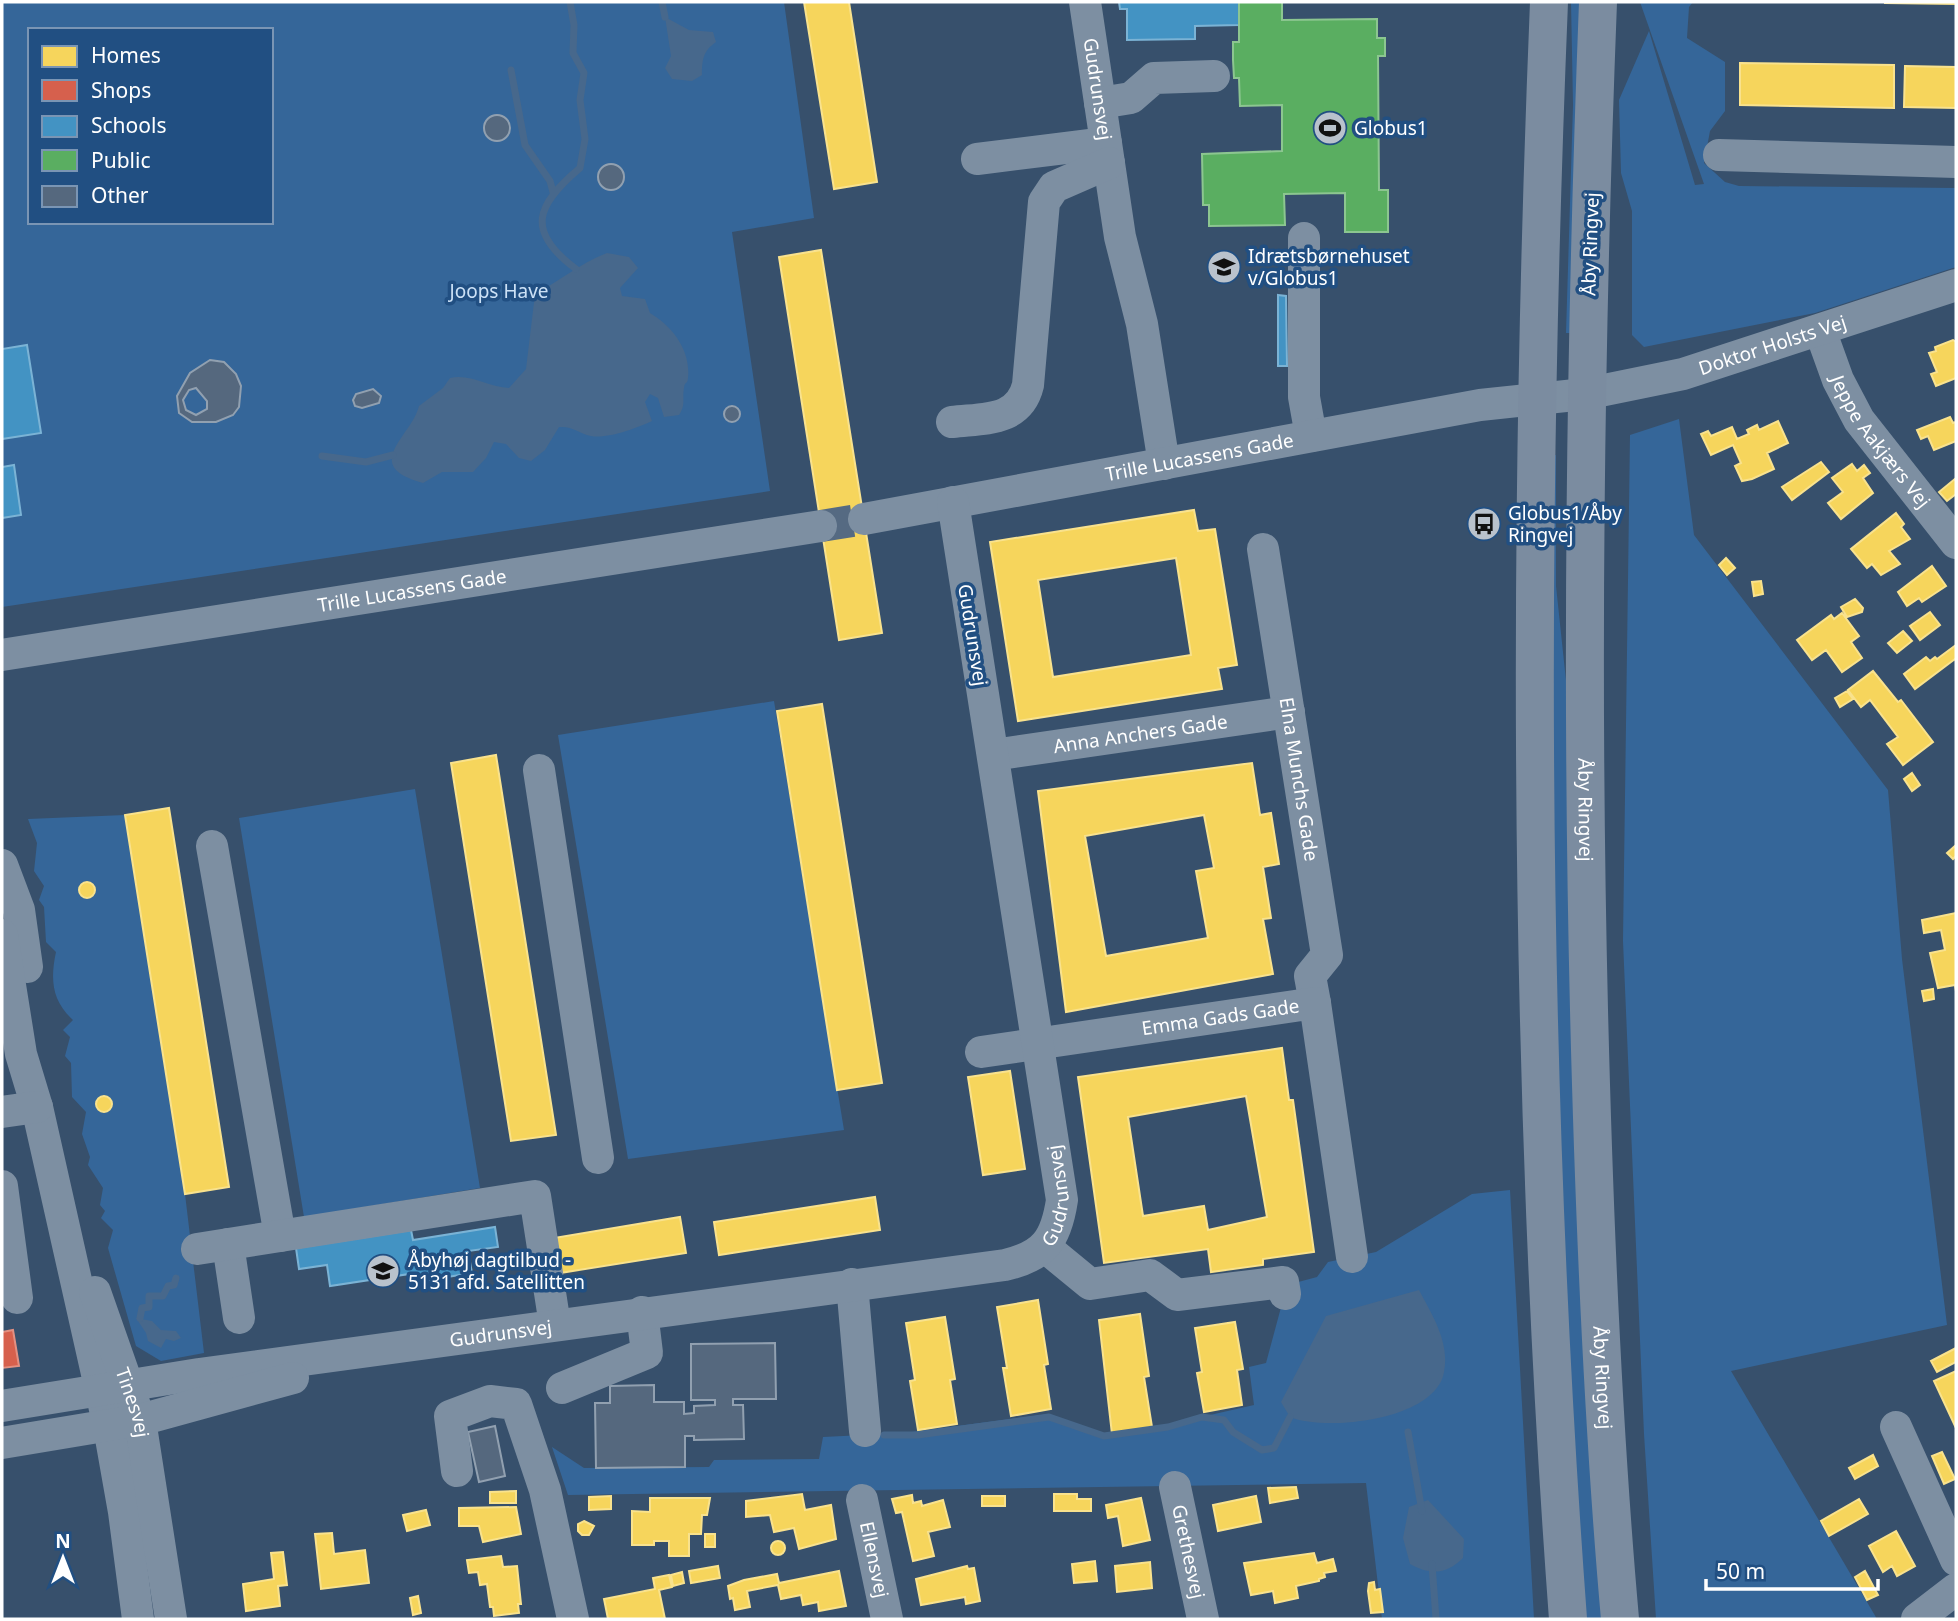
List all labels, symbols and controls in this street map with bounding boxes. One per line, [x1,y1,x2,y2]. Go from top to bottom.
legend [28,28,273,224]
street label: Gudrunsvej [1078,36,1118,142]
text: Homes [91,41,161,69]
text: Shops [91,76,151,104]
sports icon: Globus1 [1311,109,1349,147]
text: Schools [91,111,166,139]
place label: Globus1 [1354,115,1428,141]
text: Public [91,146,151,174]
text: Other [91,181,149,209]
street label: Åby Ringvej [1575,192,1605,296]
place label: Idrætsbørnehuset v/Globus1 [1248,243,1410,291]
school or university icon: Idrætsbørnehuset v/Globus1 [1205,248,1243,286]
park label: Joops Have [447,278,549,304]
street label: Doktor Holsts Vej [1695,309,1850,381]
street label: Jeppe Aakjærs Vej [1824,370,1936,513]
street label: Trille Lucassens Gade [1103,427,1296,487]
place label: Globus1/Åby Ringvej [1508,500,1622,548]
bus stop icon: Globus1/Åby Ringvej [1465,505,1503,543]
street label: Trille Lucassens Gade [316,563,508,618]
street label: Gudrunsvej [952,582,994,688]
street label: Elna Munchs Gade [1274,695,1325,863]
street label: Anna Anchers Gade [1052,708,1229,759]
street label: Åby Ringvej [1572,758,1599,862]
street label: Emma Gads Gade [1140,992,1301,1041]
street label: Gudrunsvej [1035,1143,1075,1251]
place label: Åbyhøj dagtilbud - 5131 afd. Satellitten [408,1247,585,1295]
school or university icon: Åbyhøj dagtilbud - 5131 afd. Satellitten [364,1252,402,1290]
street label: Gudrunsvej [448,1313,553,1353]
street label: Åby Ringvej [1587,1325,1619,1430]
street label: Tinesvej [110,1364,156,1439]
street label: Grethesvej [1166,1502,1211,1601]
street label: Ellensvej [854,1519,895,1600]
north arrow [28,1523,98,1593]
text: N [55,1528,71,1554]
scale bar [1706,1548,1878,1592]
text: 50 m [1716,1557,1765,1585]

